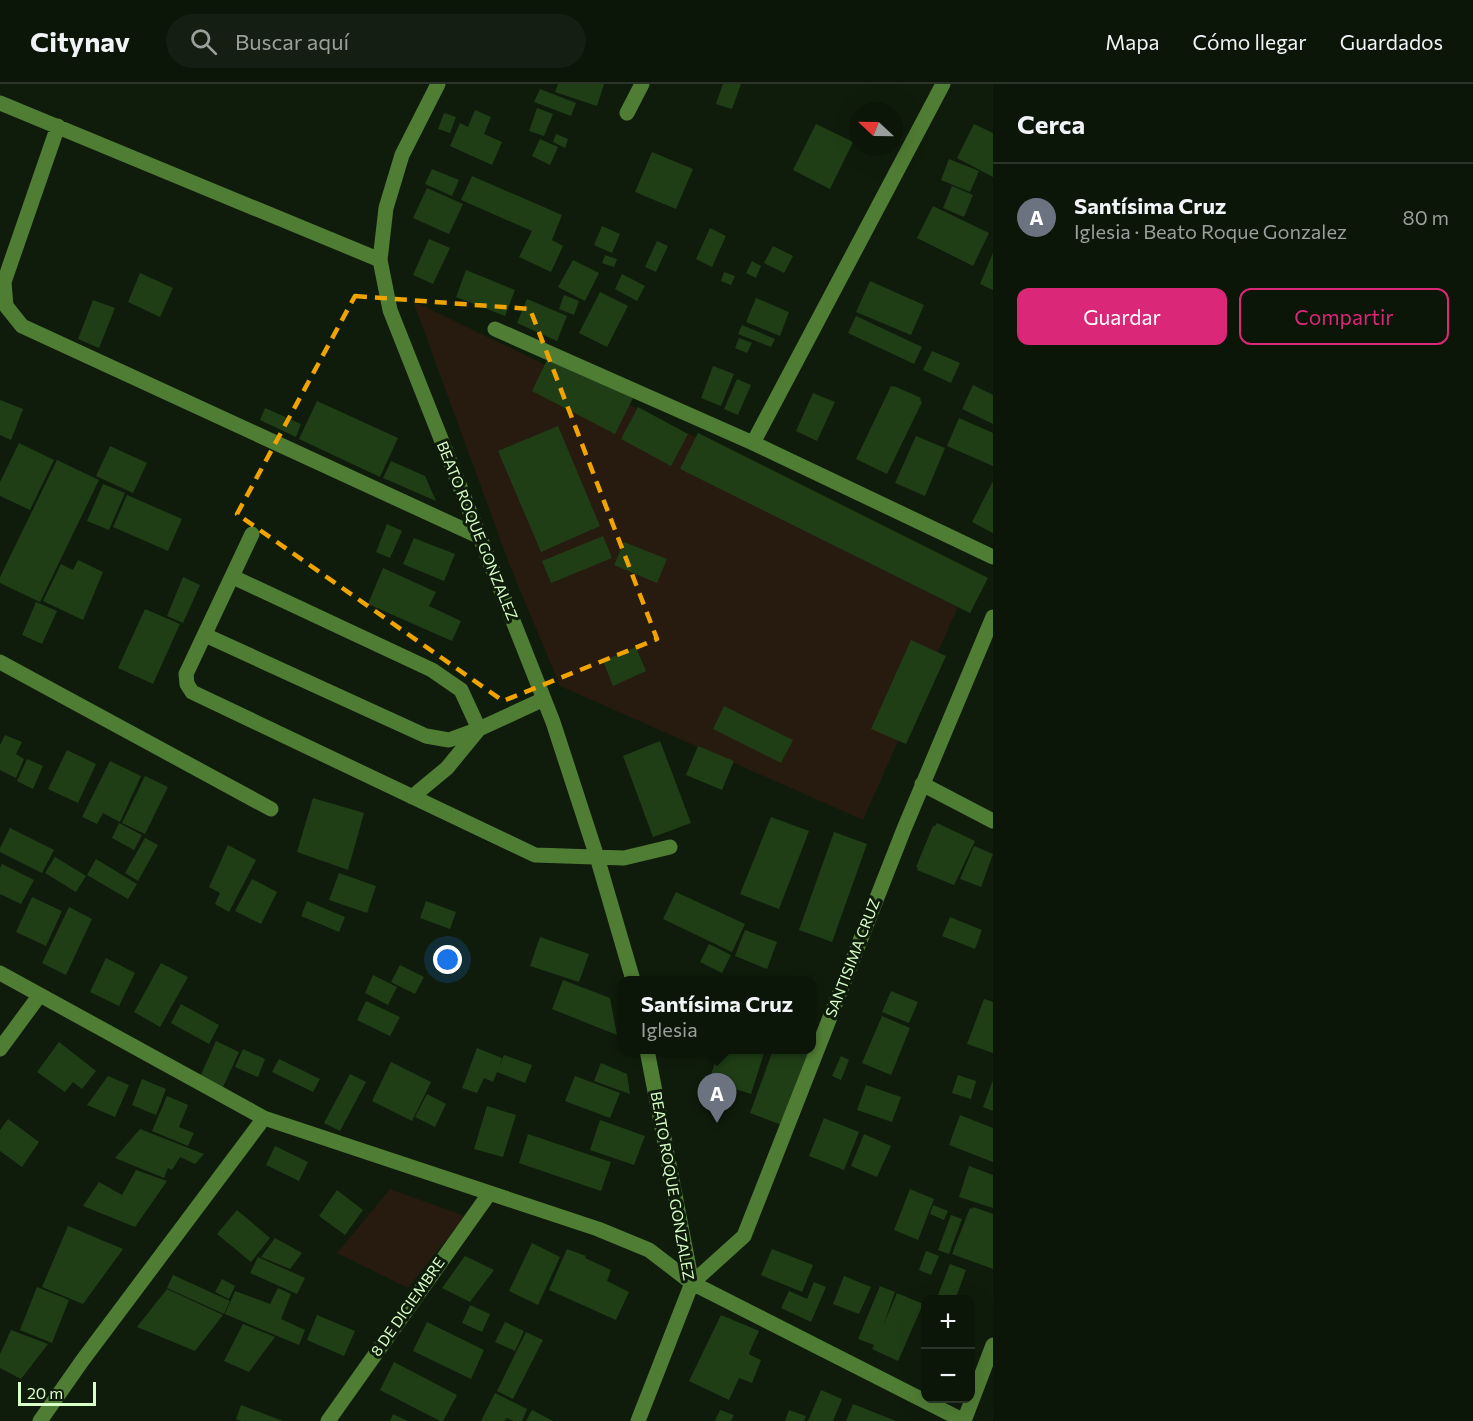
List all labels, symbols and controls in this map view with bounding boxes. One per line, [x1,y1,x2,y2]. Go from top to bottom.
search box [166,14,586,68]
text: Citynav [30,24,130,58]
icon: search [187,25,220,58]
text: Buscar aquí [235,28,349,55]
text: Mapa [1105,29,1160,54]
text: Cómo llegar [1193,29,1307,54]
text: Guardados [1340,29,1443,54]
north arrow [849,102,903,156]
text: Cerca [1017,108,1085,139]
text: Santísima Cruz [1074,192,1226,219]
text: A [1029,205,1044,229]
text: 80 m [1403,205,1449,229]
text: Iglesia · Beato Roque Gonzalez [1074,219,1347,243]
button: Guardar [1017,288,1227,345]
button: Compartir [1239,288,1449,345]
street label: BEATO ROQUE GONZALEZ [434,438,522,623]
street label: SANTISIMA CRUZ [821,896,883,1020]
your location [433,945,462,974]
popup [618,976,816,1054]
text: Santísima Cruz [641,990,793,1017]
text: Iglesia [641,1017,698,1041]
pin: A [698,1074,736,1123]
street label: BEATO ROQUE GONZALEZ [647,1090,698,1282]
street label: 8 DE DICIEMBRE [366,1254,448,1359]
map controls [921,1295,975,1403]
button: + [921,1295,975,1349]
button: − [921,1349,975,1403]
scale bar [18,1379,96,1406]
text: 20 m [27,1383,63,1402]

